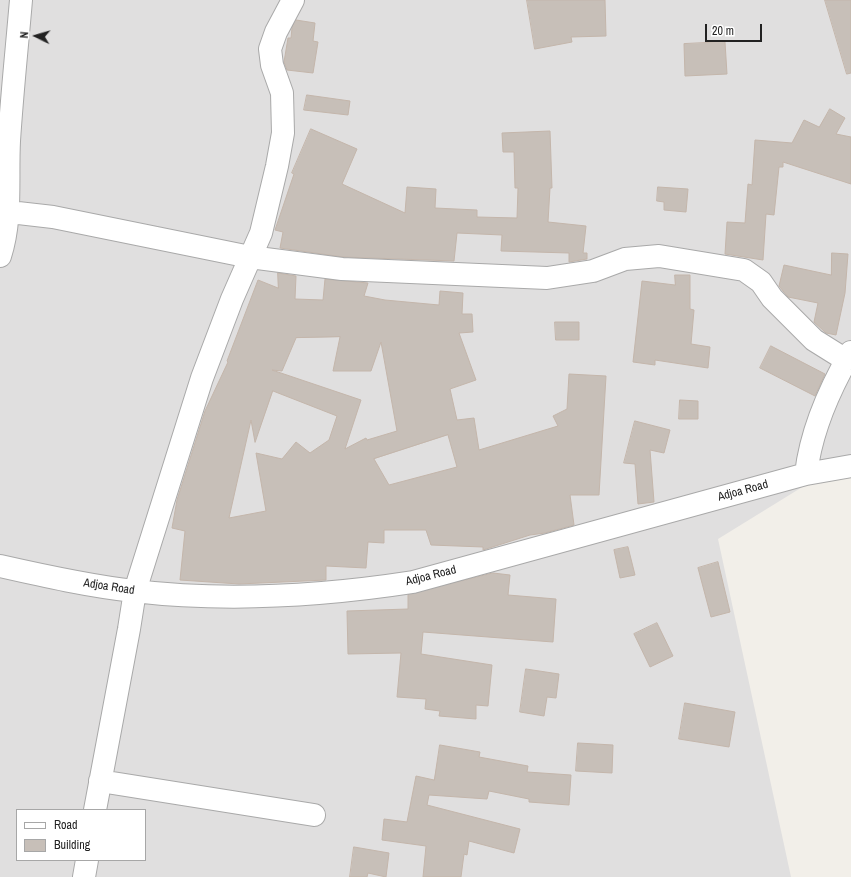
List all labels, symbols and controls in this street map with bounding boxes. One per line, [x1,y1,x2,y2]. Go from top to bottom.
north arrow [16,16,56,56]
scale bar [707,16,764,42]
text: 20 m [712,23,734,39]
text: N [17,31,31,39]
street label: Adjoa Road [716,477,770,505]
street label: Adjoa Road [404,563,458,589]
street label: Adjoa Road [82,576,136,598]
legend [16,809,146,861]
text: Road [54,817,78,833]
text: Building [54,837,90,853]

